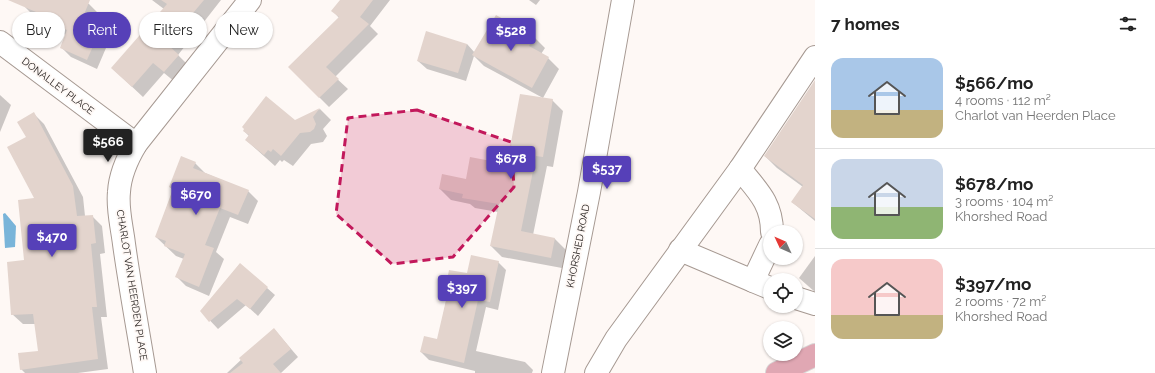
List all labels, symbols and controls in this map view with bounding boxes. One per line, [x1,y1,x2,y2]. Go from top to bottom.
chip: Buy [12,12,65,48]
chip: Rent [73,12,131,48]
chip: Filters [139,12,207,48]
chip: New [215,12,273,48]
icon: filters [1117,13,1139,35]
text: 7 homes [831,14,900,34]
pin: $528 [487,18,535,52]
text: $528 [496,23,526,38]
street label: DONALLEY PLACE [20,55,96,117]
text: $566/mo [955,73,1033,93]
icon: home [863,74,911,122]
text: 4 rooms · 112 m² [955,93,1051,108]
text: Charlot van Heerden Place [955,108,1116,123]
pin: $566 [84,129,132,163]
text: $566 [92,134,124,149]
pin: $678 [487,146,535,180]
text: $678 [495,151,527,166]
pin: $537 [583,156,631,190]
text: $537 [592,161,622,176]
text: $678/mo [955,174,1033,194]
icon: home [863,175,911,223]
pin: $670 [172,182,220,216]
text: $670 [180,187,212,202]
text: 3 rooms · 104 m² [955,194,1053,209]
street label: KHORSHED ROAD [565,203,591,289]
street label: CHARLOT VAN HEERDEN PLACE [115,209,149,361]
text: Khorshed Road [955,209,1047,224]
pin: $470 [28,224,76,258]
north arrow [763,225,803,265]
map controls [763,225,803,361]
text: $470 [37,229,67,244]
button: locate [763,273,803,313]
text: $397/mo [955,274,1031,294]
pin: $397 [438,275,486,309]
icon: home [863,275,911,323]
text: $397 [447,280,477,295]
text: 2 rooms · 72 m² [955,294,1046,309]
text: Khorshed Road [955,309,1047,324]
button: layers [763,321,803,361]

